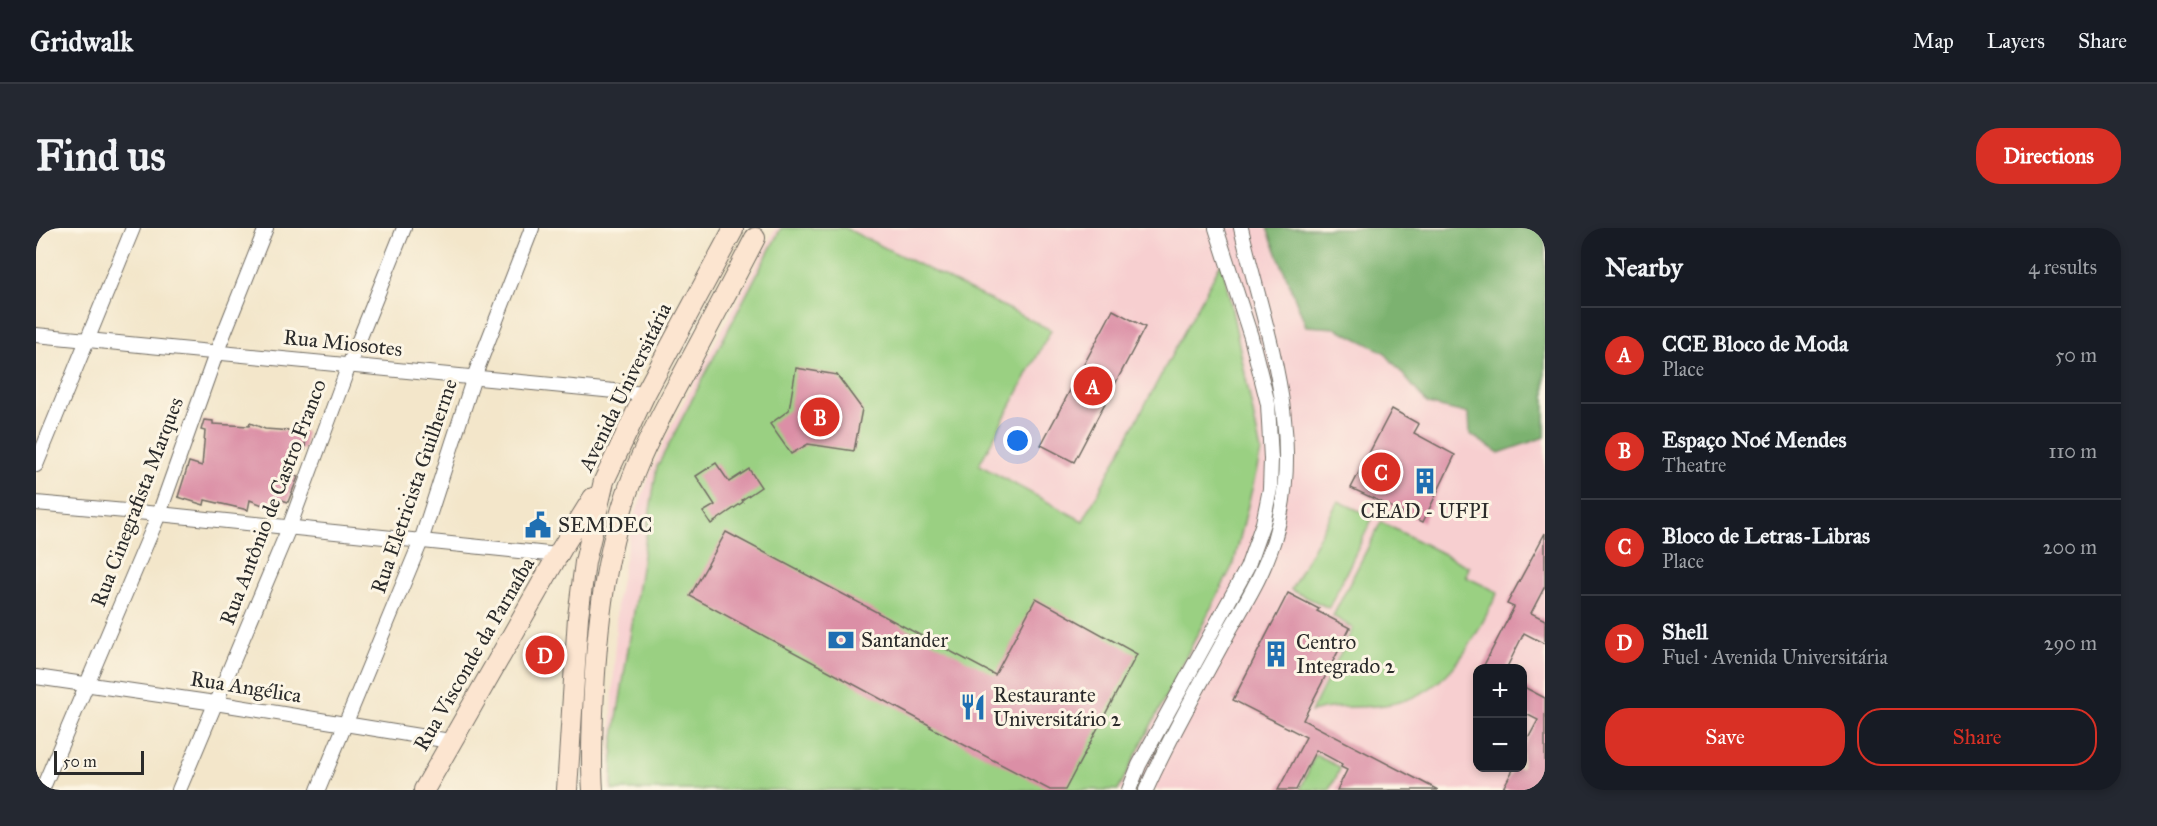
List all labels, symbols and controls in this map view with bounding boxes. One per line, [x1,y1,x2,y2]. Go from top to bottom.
text: Gridwalk [30,24,133,59]
text: Map [1913,28,1954,54]
text: Layers [1987,28,2045,54]
text: Share [2078,28,2127,54]
button: Directions [1976,128,2121,184]
text: Find us [36,130,166,182]
text: Nearby [1605,251,1683,283]
text: 4 results [2028,255,2097,279]
street label: Avenida Universitária [572,298,677,476]
street label: Rua Miosotes [282,324,404,362]
text: CCE Bloco de Moda [1662,330,1848,357]
text: A [1618,343,1631,367]
text: 50 m [2055,343,2097,367]
text: Place [1662,357,1704,381]
pin: A [1074,364,1112,408]
street label: Rua Antônio de Castro Franco [214,375,332,629]
street label: Rua Eletricista Guilherme [365,375,463,597]
street label: Rua Cinegrafista Marques [85,393,189,611]
pin: B [800,394,840,440]
your location [1003,426,1032,455]
text: Espaço Noé Mendes [1662,426,1847,453]
text: B [1618,439,1631,463]
text: 110 m [2049,439,2097,463]
pin: C [1362,450,1400,494]
text: Theatre [1662,453,1726,477]
building icon: CEAD - UFPI [1410,466,1440,496]
place label: CEAD - UFPI [1360,498,1490,524]
public building icon: SEMDEC [523,510,553,540]
place label: SEMDEC [558,512,652,538]
text: Bloco de Letras-Libras [1662,522,1870,549]
text: C [1618,535,1631,559]
text: 200 m [2043,535,2097,559]
text: Place [1662,549,1704,573]
street label: Rua Visconde da Parnaíba [408,552,540,755]
text: Shell [1662,618,1708,645]
bank icon: Santander [826,625,856,655]
place label: Santander [861,627,948,653]
place label: Centro Integrado 2 [1296,629,1396,679]
text: D [1617,631,1632,655]
text: 290 m [2044,631,2097,655]
pin: D [526,632,564,678]
building icon: Centro Integrado 2 [1261,639,1291,669]
text: Fuel · Avenida Universitária [1662,645,1888,669]
map controls [1473,664,1527,772]
button: + [1473,664,1527,718]
street label: Rua Angélica [189,665,304,709]
place label: Restaurante Universitário 2 [993,682,1122,732]
restaurant icon: Restaurante Universitário 2 [958,692,988,722]
button: Save [1605,708,1845,766]
button: Share [1857,708,2097,766]
button: − [1473,718,1527,772]
scale bar [54,748,144,776]
text: 50 m [63,752,97,771]

